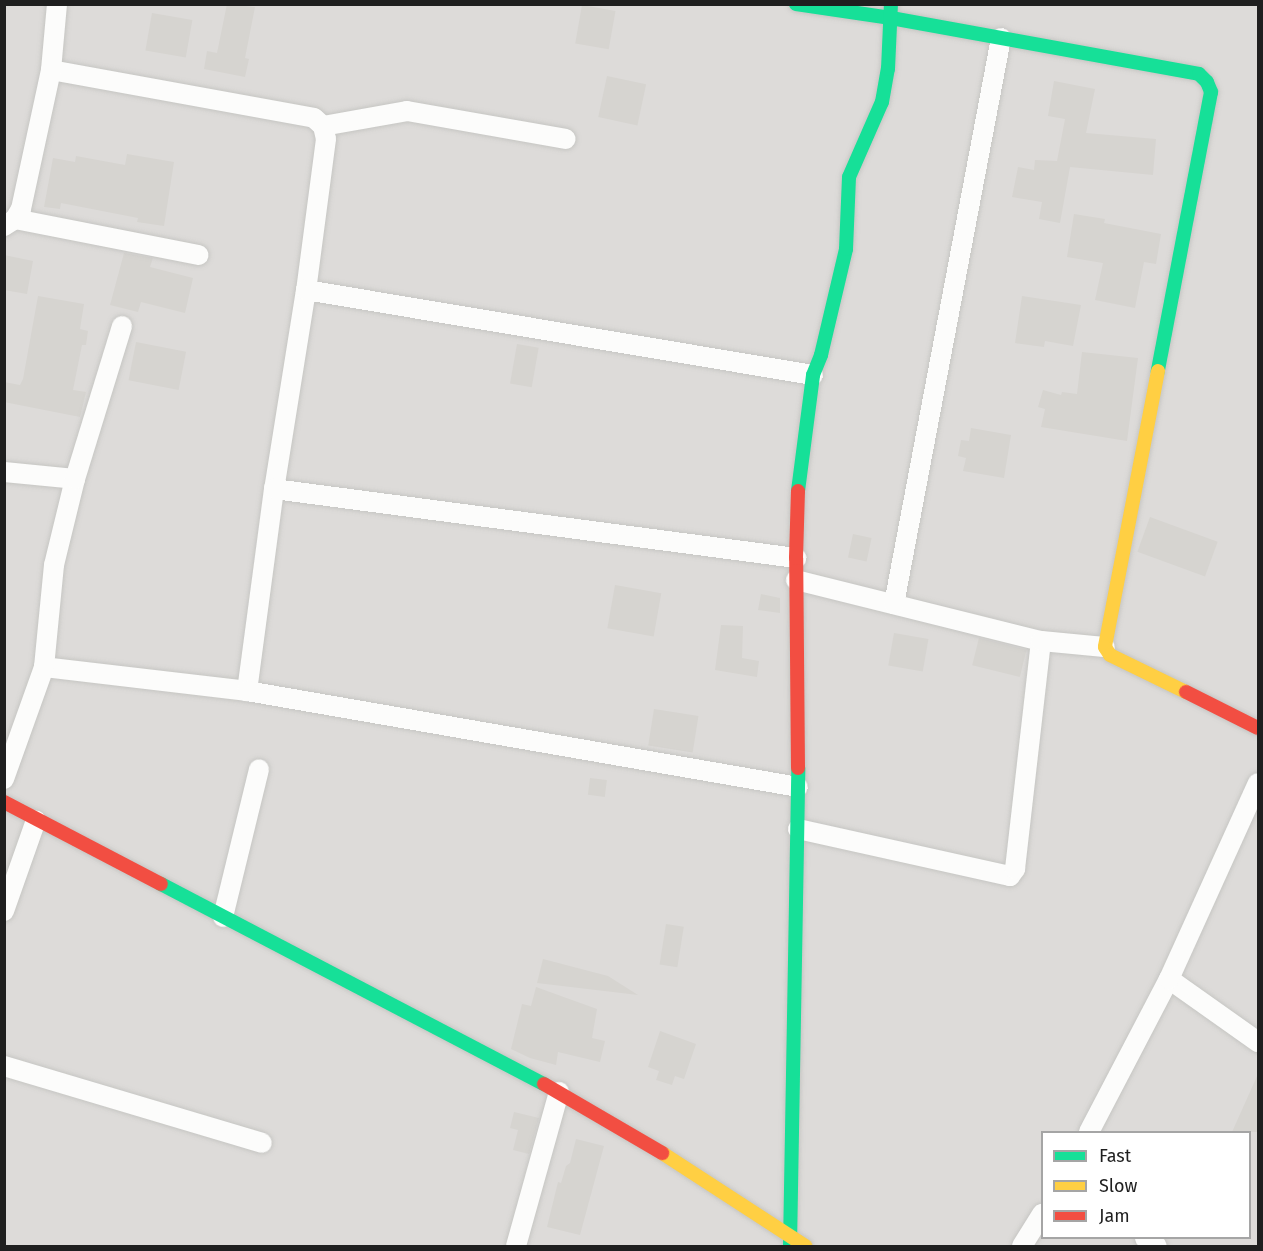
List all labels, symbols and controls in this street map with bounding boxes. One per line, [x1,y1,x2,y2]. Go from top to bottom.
legend [1041,1131,1251,1239]
text: Fast [1099,1145,1131,1167]
text: Slow [1099,1175,1137,1197]
text: Jam [1099,1205,1130,1227]

